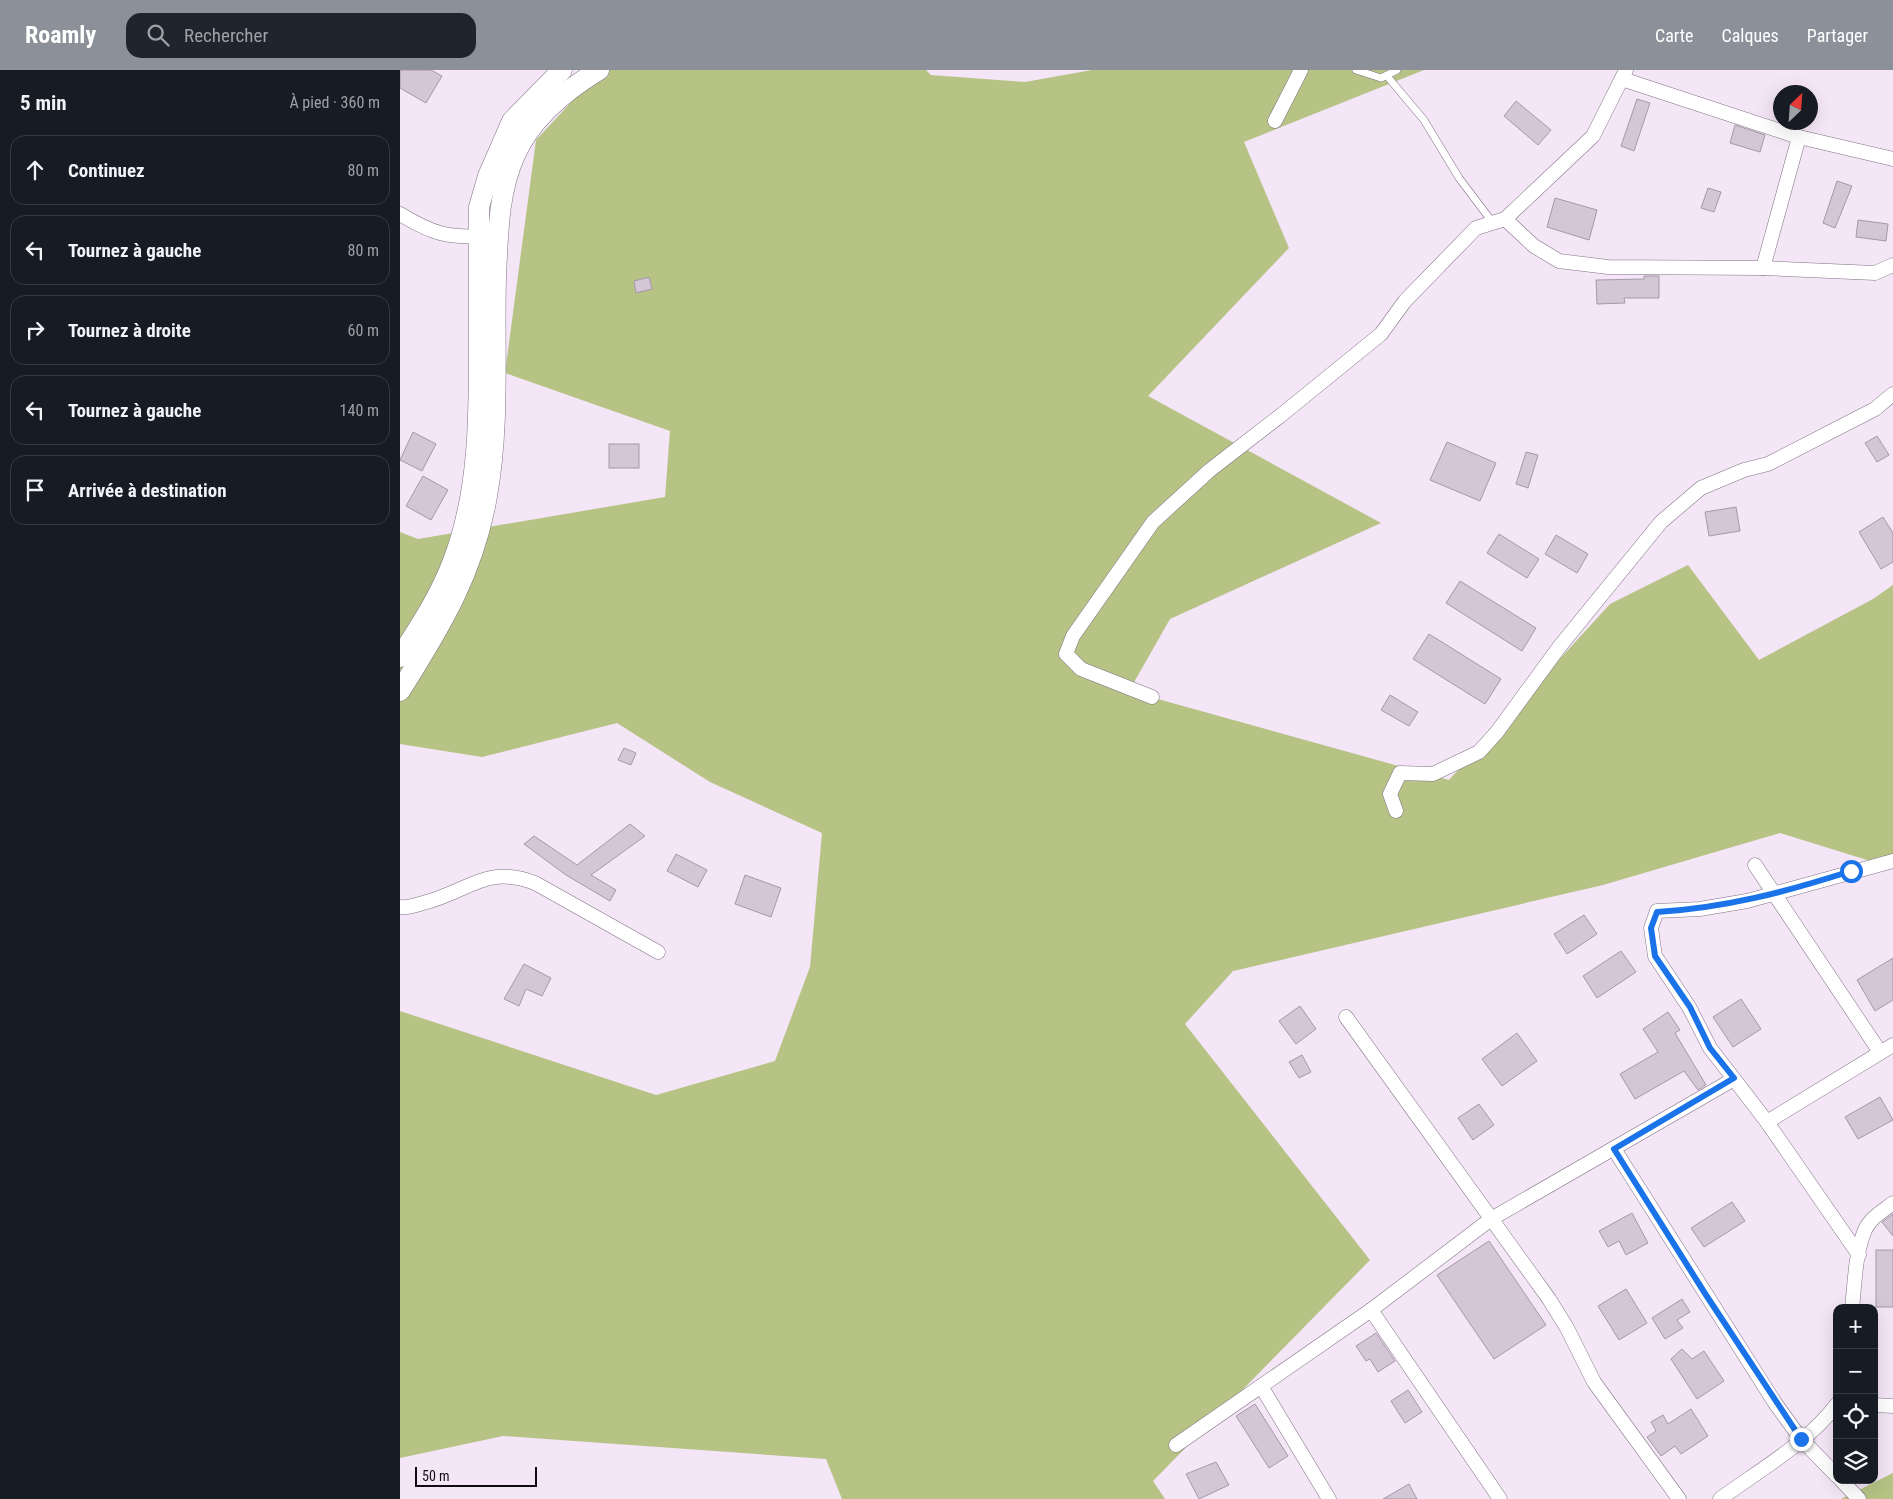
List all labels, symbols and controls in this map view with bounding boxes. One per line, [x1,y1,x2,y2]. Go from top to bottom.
search box [126,13,476,58]
text: Roamly [25,21,96,49]
icon: search [144,21,172,49]
text: Rechercher [184,24,268,47]
text: Carte [1655,25,1694,46]
text: Calques [1722,25,1779,46]
text: Partager [1807,25,1868,46]
north arrow [1773,85,1818,130]
text: 5 min [20,91,67,115]
text: À pied · 360 m [289,93,380,112]
icon: ahead [21,156,49,184]
text: Continuez [68,159,145,182]
text: 80 m [347,161,379,180]
icon: left [21,236,49,264]
text: Tournez à gauche [68,239,201,262]
text: 80 m [347,241,379,260]
icon: right [21,316,49,344]
text: Tournez à droite [68,319,191,342]
text: 60 m [347,321,379,340]
icon: left [21,396,49,424]
text: Tournez à gauche [68,399,201,422]
text: 140 m [340,401,379,420]
icon: arrive [21,476,49,504]
text: Arrivée à destination [68,479,227,502]
route start [1840,860,1863,883]
map controls [1833,1304,1878,1484]
button: + [1833,1304,1878,1349]
button: − [1833,1349,1878,1394]
button: locate [1833,1394,1878,1439]
route end [1790,1428,1813,1451]
button: layers [1833,1439,1878,1484]
scale bar [415,1464,538,1487]
text: 50 m [422,1468,450,1484]

